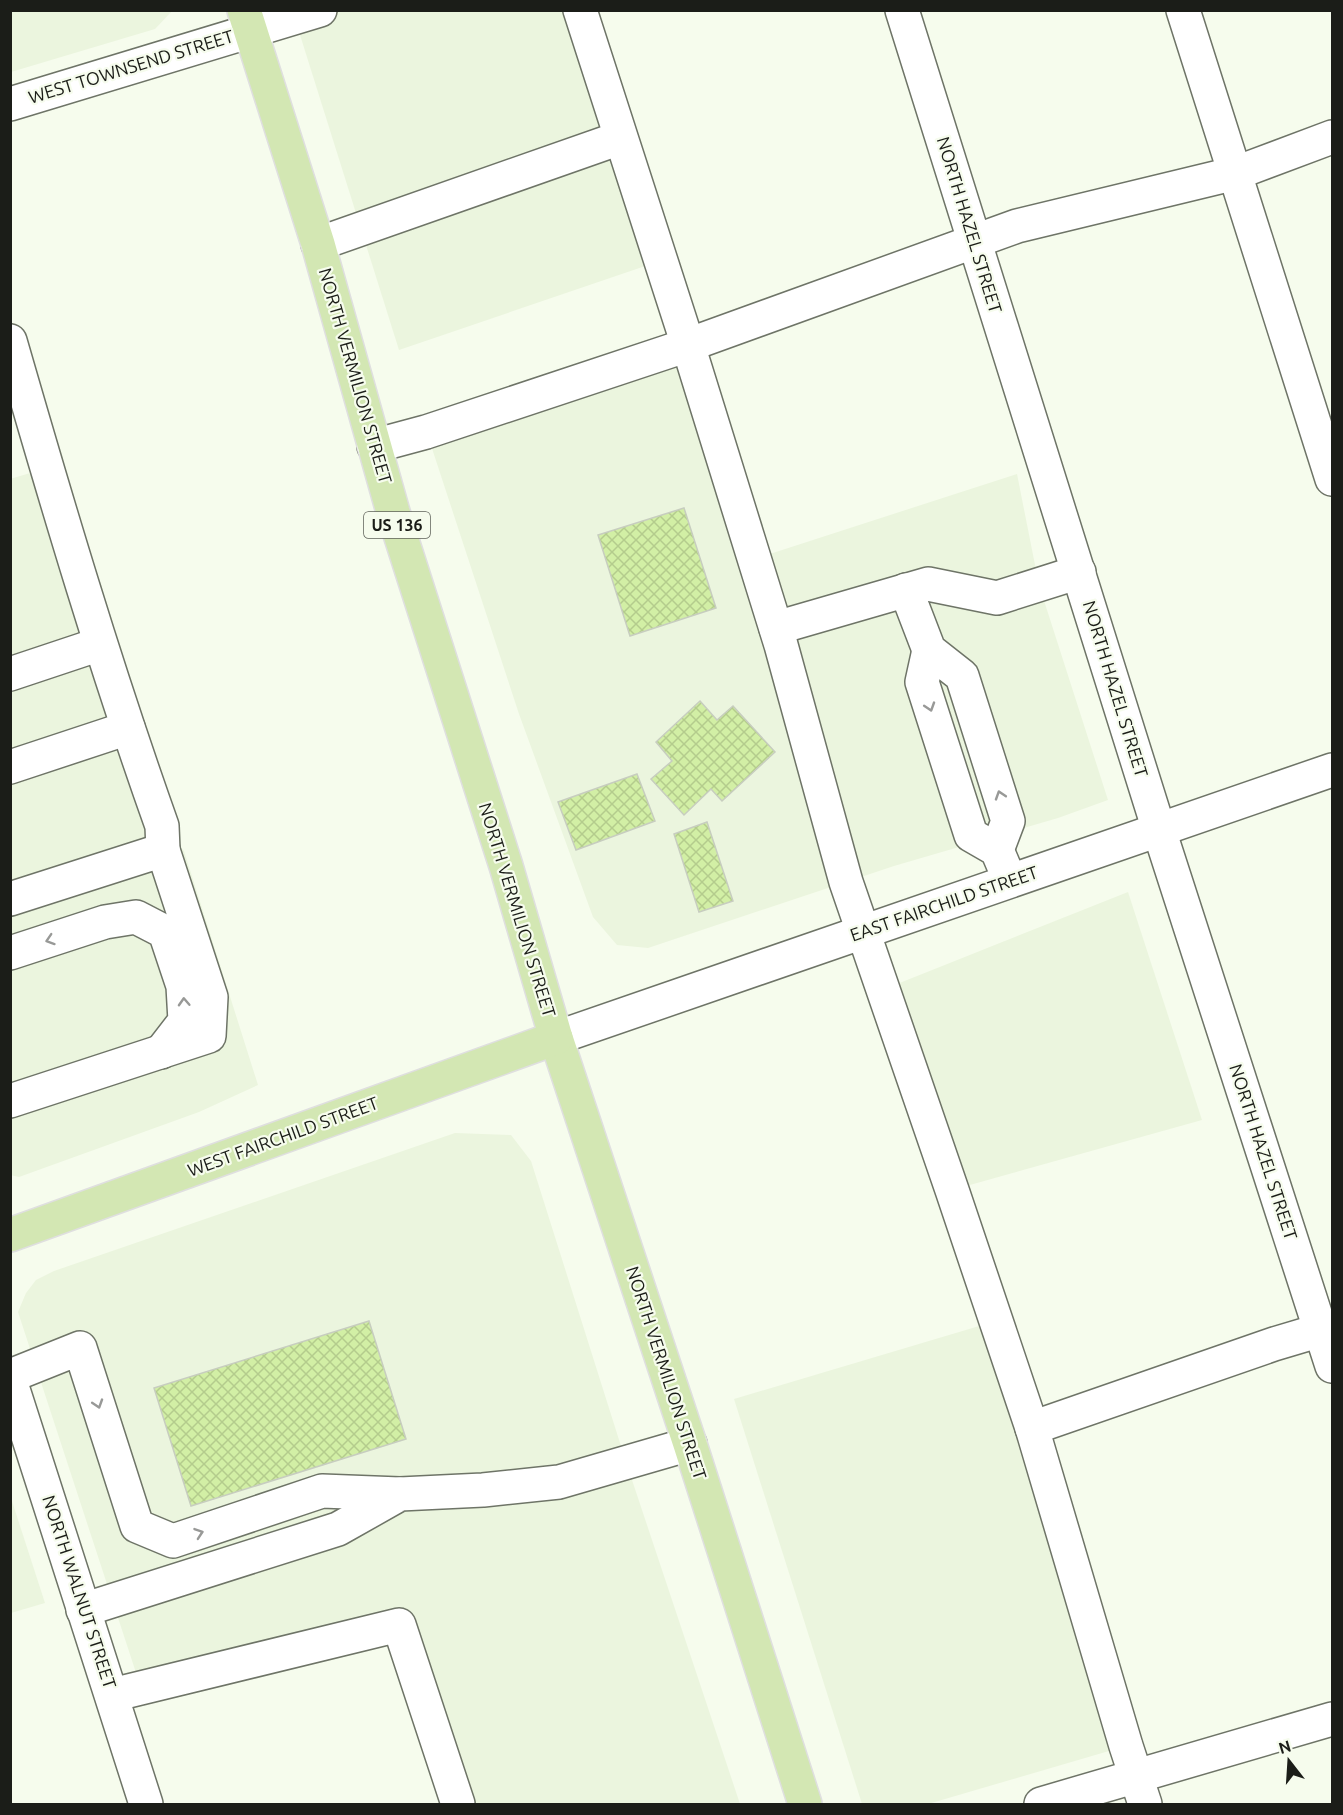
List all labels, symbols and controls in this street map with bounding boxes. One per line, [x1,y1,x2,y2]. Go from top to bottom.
street label: WEST TOWNSEND STREET [26,25,236,107]
street label: NORTH HAZEL STREET [934,134,1006,315]
street label: NORTH VERMILION STREET [316,266,396,486]
road number: US 136 [364,512,430,538]
street label: NORTH HAZEL STREET [1080,598,1152,779]
one-way arrow [923,701,935,712]
one-way arrow [994,790,1007,801]
street label: NORTH VERMILION STREET [476,800,560,1019]
street label: EAST FAIRCHILD STREET [847,862,1040,945]
one-way arrow [45,933,55,946]
one-way arrow [178,997,191,1006]
street label: NORTH HAZEL STREET [1226,1061,1302,1242]
street label: WEST FAIRCHILD STREET [185,1092,381,1180]
street label: NORTH VERMILION STREET [623,1263,711,1482]
one-way arrow [90,1398,103,1409]
street label: NORTH WALNUT STREET [39,1492,121,1691]
one-way arrow [193,1527,204,1540]
north arrow [1259,1731,1319,1791]
text: N [1276,1736,1293,1757]

